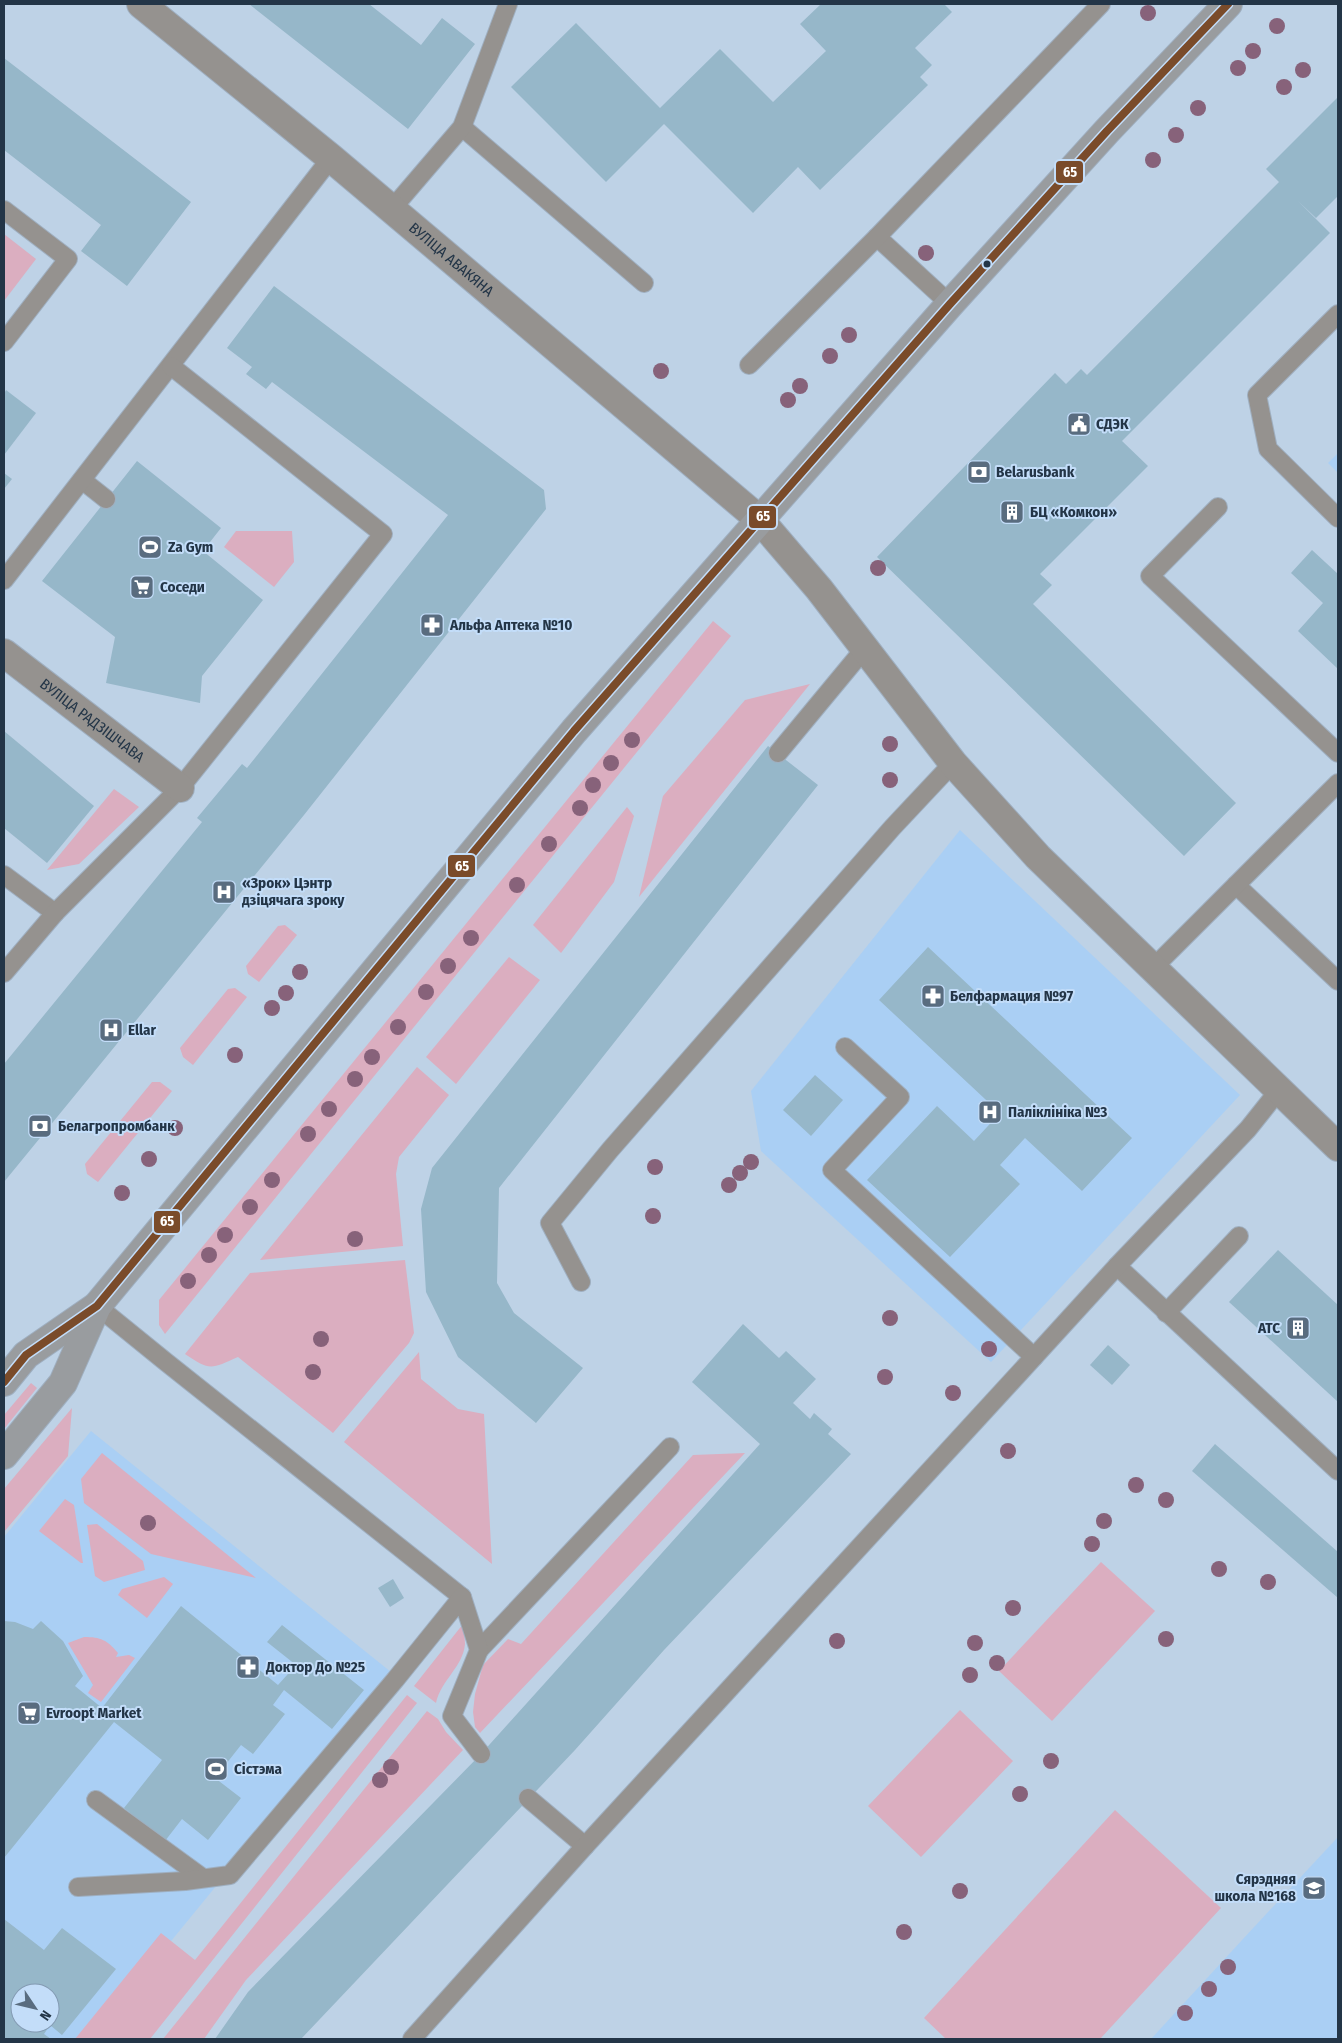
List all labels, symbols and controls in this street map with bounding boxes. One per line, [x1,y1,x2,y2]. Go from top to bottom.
line badge: 65 [1055,160,1084,184]
text: 65 [1063,164,1077,181]
street label: ВУЛІЦА АВАКЯНА [405,219,497,300]
unlabelled marker [982,259,992,269]
public building icon: СДЭК [1066,411,1092,437]
place label: СДЭК [1096,415,1129,433]
bank icon: Belarusbank [966,459,992,485]
place label: Belarusbank [996,463,1075,481]
building icon: БЦ «Комкон» [999,499,1025,525]
place label: БЦ «Комкон» [1030,503,1117,521]
line badge: 65 [748,505,777,529]
text: 65 [756,508,770,525]
sports icon: Za Gym [137,534,163,560]
place label: Za Gym [168,538,213,556]
supermarket icon: Соседи [129,574,155,600]
place label: Соседи [160,578,205,596]
pharmacy icon: Альфа Аптека №10 [419,612,445,638]
place label: Альфа Аптека №10 [449,616,572,634]
street label: ВУЛІЦА РАДЗІШЧАВА [36,675,148,766]
line badge: 65 [447,854,476,878]
text: 65 [455,858,469,875]
place label: «Зрок» Цэнтр дзіцячага зроку [241,874,345,909]
hospital icon: «Зрок» Цэнтр дзіцячага зроку [211,879,237,905]
pharmacy icon: Белфармация №97 [920,983,946,1009]
place label: Белфармация №97 [950,987,1074,1005]
hospital icon: Ellar [98,1017,124,1043]
place label: Ellar [128,1021,157,1039]
hospital icon: Паліклініка №3 [977,1099,1003,1125]
place label: Паліклініка №3 [1008,1103,1107,1121]
bank icon: Белагропромбанк [27,1113,53,1139]
place label: Белагропромбанк [58,1117,175,1135]
line badge: 65 [153,1210,181,1234]
text: 65 [160,1213,174,1230]
building icon: ATC [1285,1315,1311,1341]
place label: ATC [1257,1319,1280,1337]
pharmacy icon: Доктор До №25 [235,1654,261,1680]
place label: Доктор До №25 [265,1658,365,1676]
supermarket icon: Evroopt Market [16,1700,42,1726]
place label: Evroopt Market [46,1704,142,1722]
sports icon: Сістэма [203,1756,229,1782]
place label: Сістэма [234,1760,283,1778]
place label: Сярэдняя школа №168 [1214,1870,1296,1905]
school or university icon: Сярэдняя школа №168 [1301,1875,1327,1901]
north arrow [10,1983,60,2033]
text: N [36,2007,55,2023]

